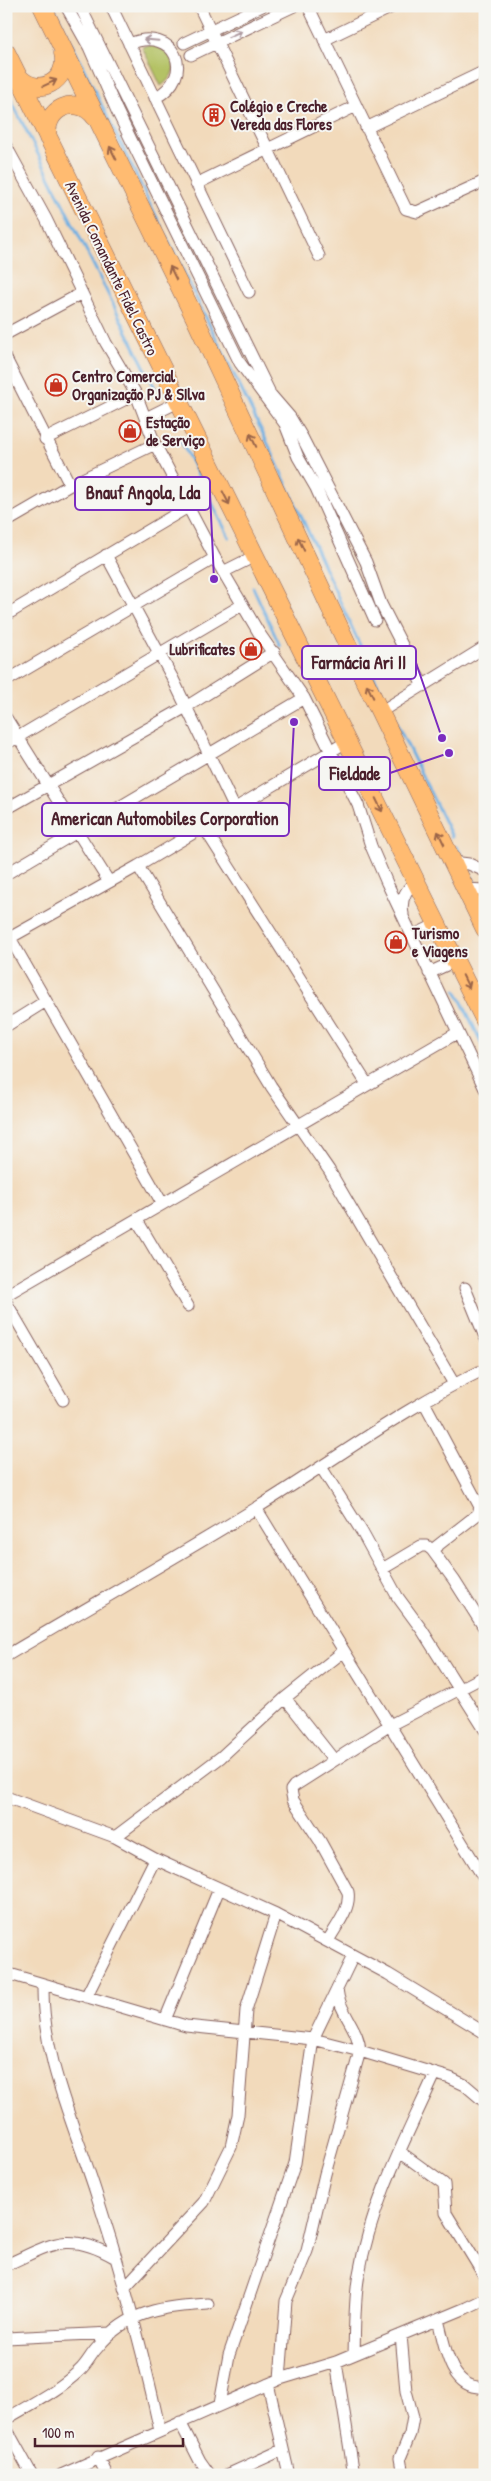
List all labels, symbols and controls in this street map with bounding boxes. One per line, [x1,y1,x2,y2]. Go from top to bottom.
one-way arrow [228,29,243,39]
one-way arrow [143,35,159,44]
one-way arrow [42,78,57,87]
place label: Colégio e Creche Vereda das Flores [230,95,333,135]
building icon: Colégio e Creche Vereda das Flores [202,103,226,127]
one-way arrow [108,146,117,161]
street label: Avenida Comandante Fidel Castro [60,177,164,360]
one-way arrow [168,266,177,281]
place label: Centro Comercial Organização PJ & SIlva [72,365,205,406]
shop icon: Centro Comercial Organização PJ & SIlva [44,373,68,397]
place label: Estação de Serviço [146,411,205,451]
shop icon: Estação de Serviço [118,419,142,443]
one-way arrow [248,433,257,448]
callout: Bnauf Angola, Lda [75,477,210,510]
text: Bnauf Angola, Lda [86,480,201,506]
one-way arrow [222,490,231,505]
one-way arrow [296,537,305,552]
shop icon: Lubrificates [239,637,263,661]
place label: Lubrificates [169,638,236,660]
callout: Farmácia Ari II [302,646,416,679]
text: Farmácia Ari II [311,650,406,675]
one-way arrow [365,684,374,699]
callout: Fieldade [319,757,390,790]
text: Fieldade [329,761,381,786]
one-way arrow [375,797,384,812]
callout: American Automobiles Corporation [42,803,289,836]
text: American Automobiles Corporation [51,806,279,832]
one-way arrow [436,831,445,846]
place label: Turismo e Viagens [411,922,469,963]
shop icon: Turismo e Viagens [384,930,408,954]
one-way arrow [461,975,471,990]
scale bar [35,2416,182,2448]
text: 100 m [42,2422,75,2443]

